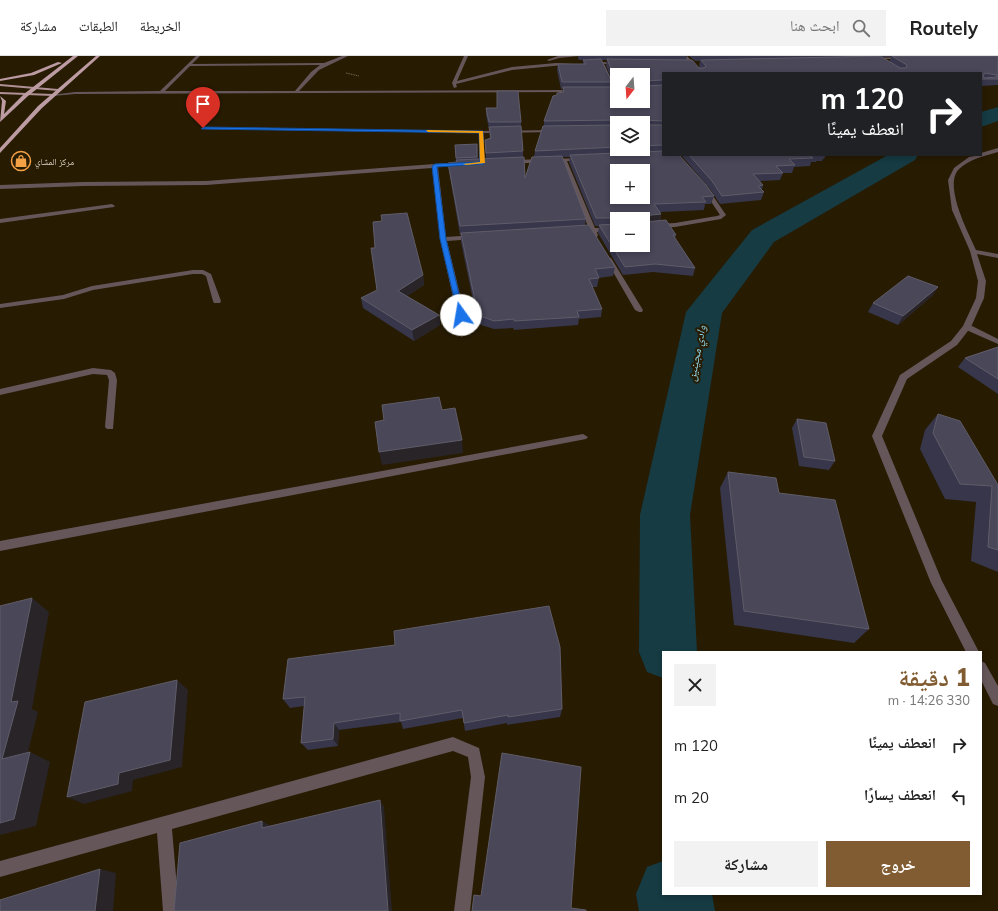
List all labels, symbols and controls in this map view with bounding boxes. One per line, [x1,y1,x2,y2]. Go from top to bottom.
search box [606,10,886,46]
text: ابحث هنا [790,16,840,35]
text: Routely [910,16,978,40]
text: مشاركة [20,17,57,35]
text: الطبقات [79,17,118,35]
text: الخريطة [140,17,181,35]
icon: search [850,17,872,39]
north arrow [610,68,650,108]
map controls [610,68,650,252]
text: 120 m [821,81,904,116]
pin [186,87,220,128]
icon: right [918,88,970,140]
icon: arrive [192,93,214,115]
button: layers [610,116,650,156]
text: انعطف يمينًا [827,117,904,140]
shop icon: مركز المشاي [10,150,32,172]
place label: مركز المشاي [35,156,74,169]
button: + [610,164,650,204]
button: − [610,212,650,252]
position arrow [440,294,482,336]
water label: وادي مجينين [683,323,712,383]
text: 1 دقيقة [898,662,970,692]
button: close [674,664,716,706]
text: 330 m · 14:26 [888,692,970,708]
text: انعطف يمينًا [868,733,936,752]
icon: right [948,734,970,756]
text: 120 m [674,736,718,755]
text: انعطف يسارًا [864,785,936,804]
icon: left [948,786,970,808]
text: 20 m [674,788,709,807]
button: مشاركة [674,841,818,887]
button: خروج [826,841,970,887]

